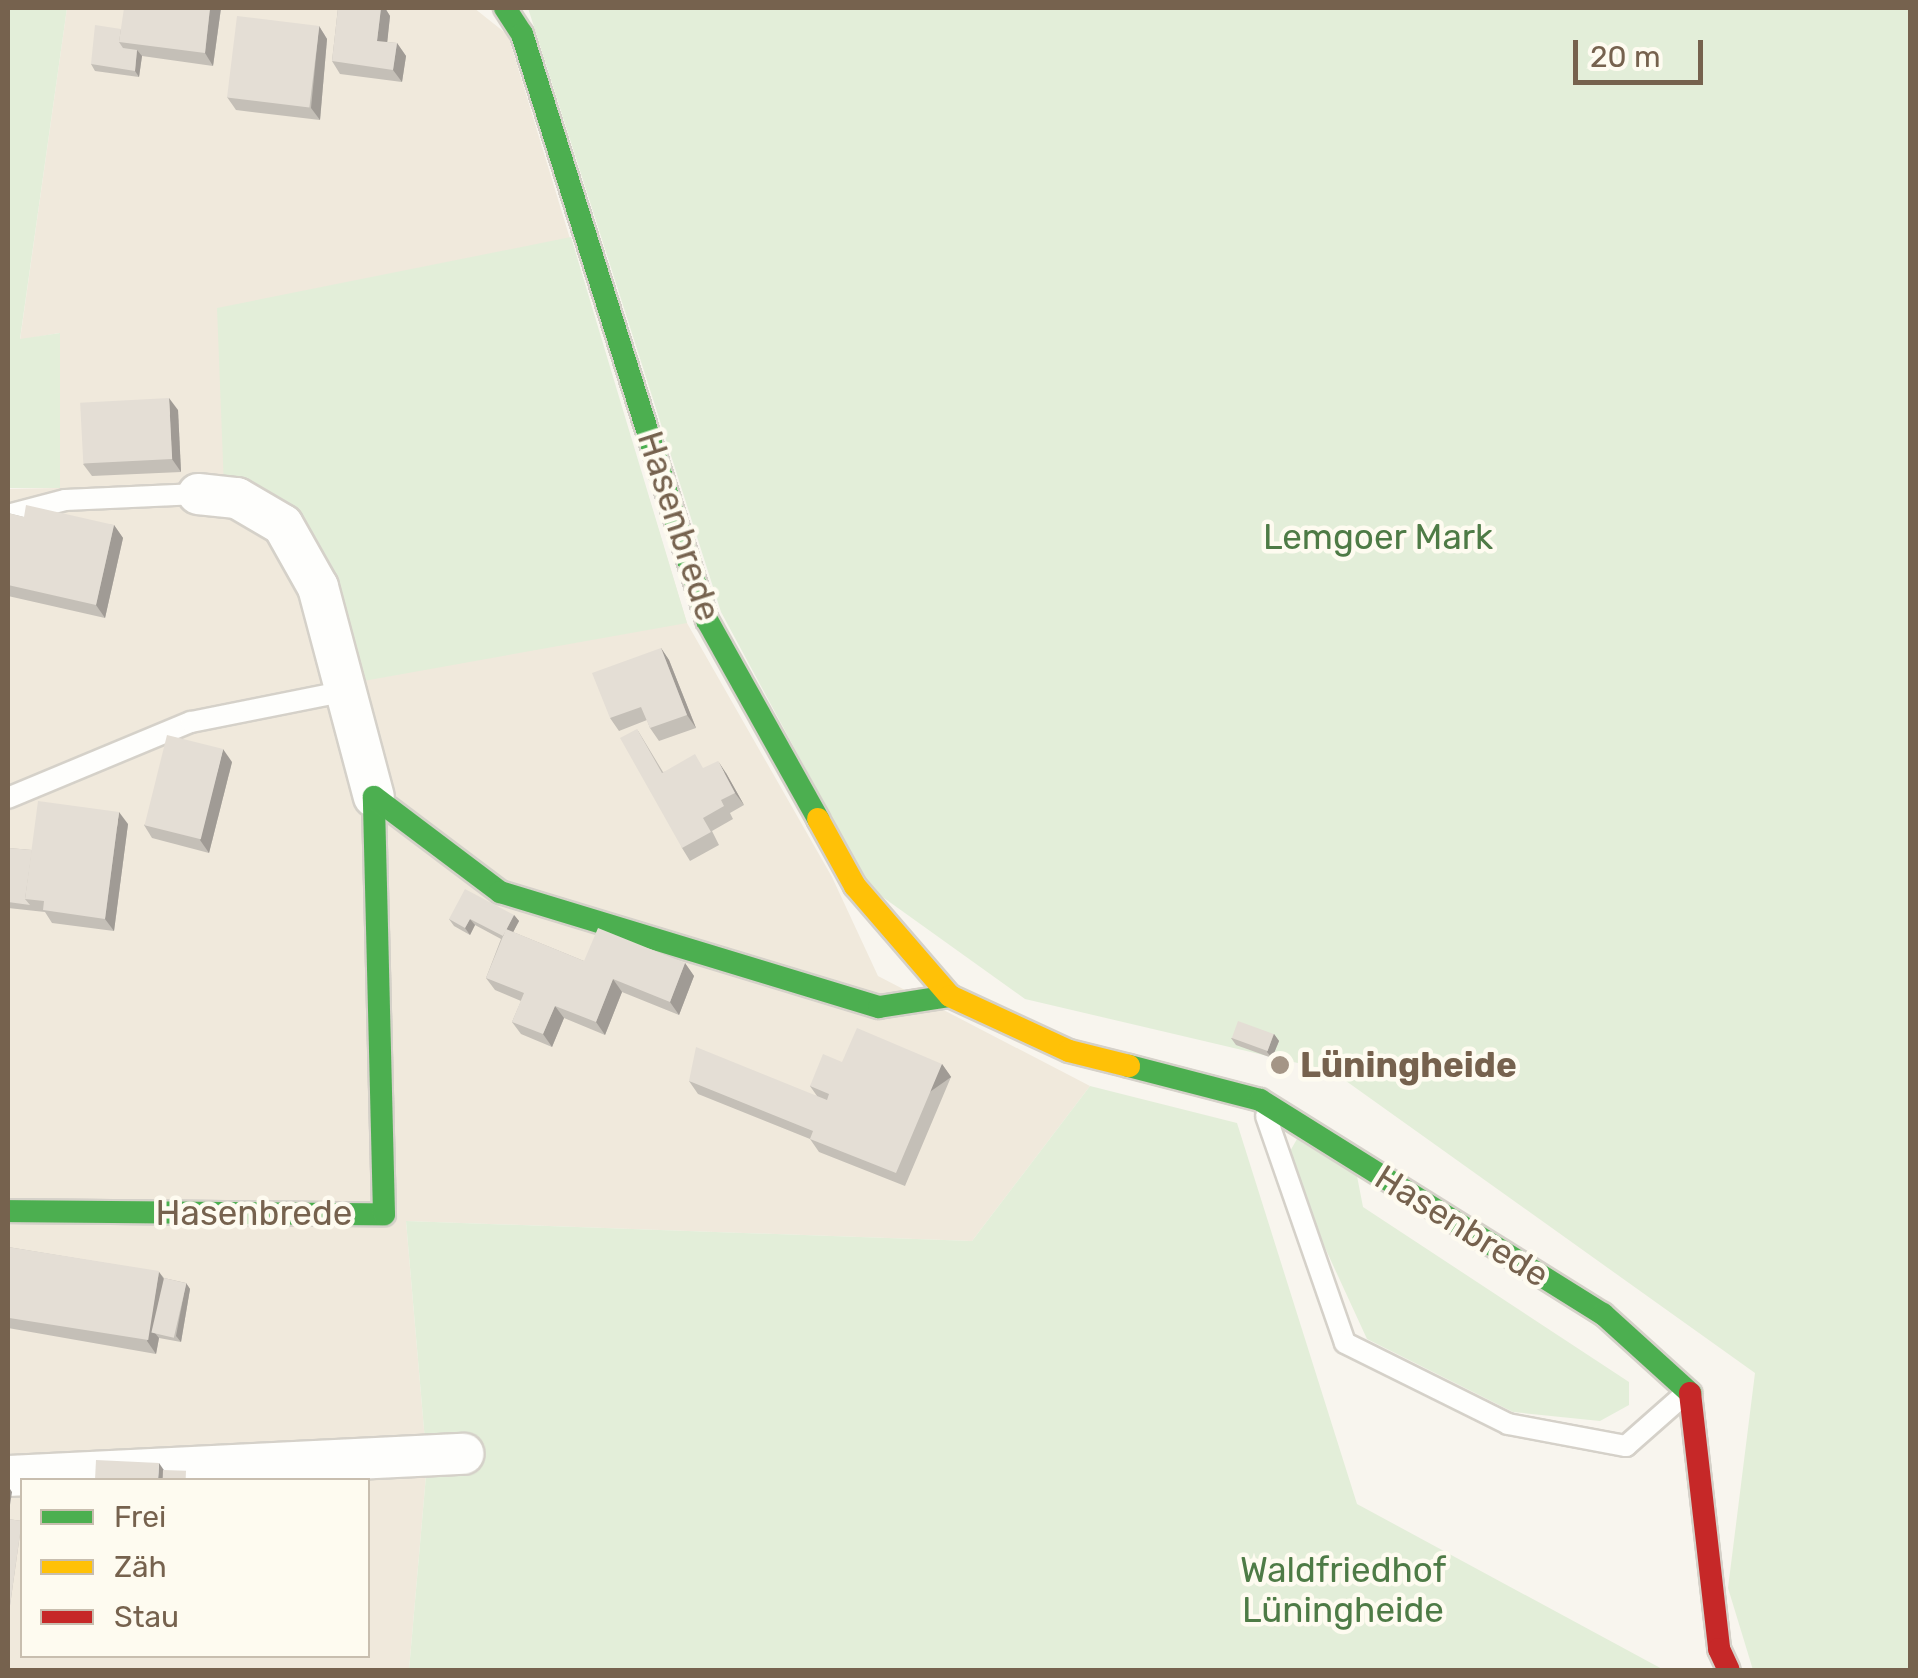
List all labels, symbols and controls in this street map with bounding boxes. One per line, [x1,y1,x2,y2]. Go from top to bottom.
scale bar [1578,20,1708,82]
text: 20 m [1590,39,1661,75]
street label: Hasenbrede [629,426,729,626]
park label: Lemgoer Mark [1263,516,1493,558]
place label: Lüningheide [1300,1044,1517,1086]
marker: Lüningheide [1269,1054,1291,1076]
street label: Hasenbrede [1367,1156,1557,1296]
street label: Hasenbrede [156,1192,352,1234]
legend [20,1478,370,1658]
text: Frei [114,1499,166,1535]
text: Zäh [114,1549,167,1585]
park label: Waldfriedhof Lüningheide [1240,1549,1446,1631]
text: Stau [114,1599,179,1635]

